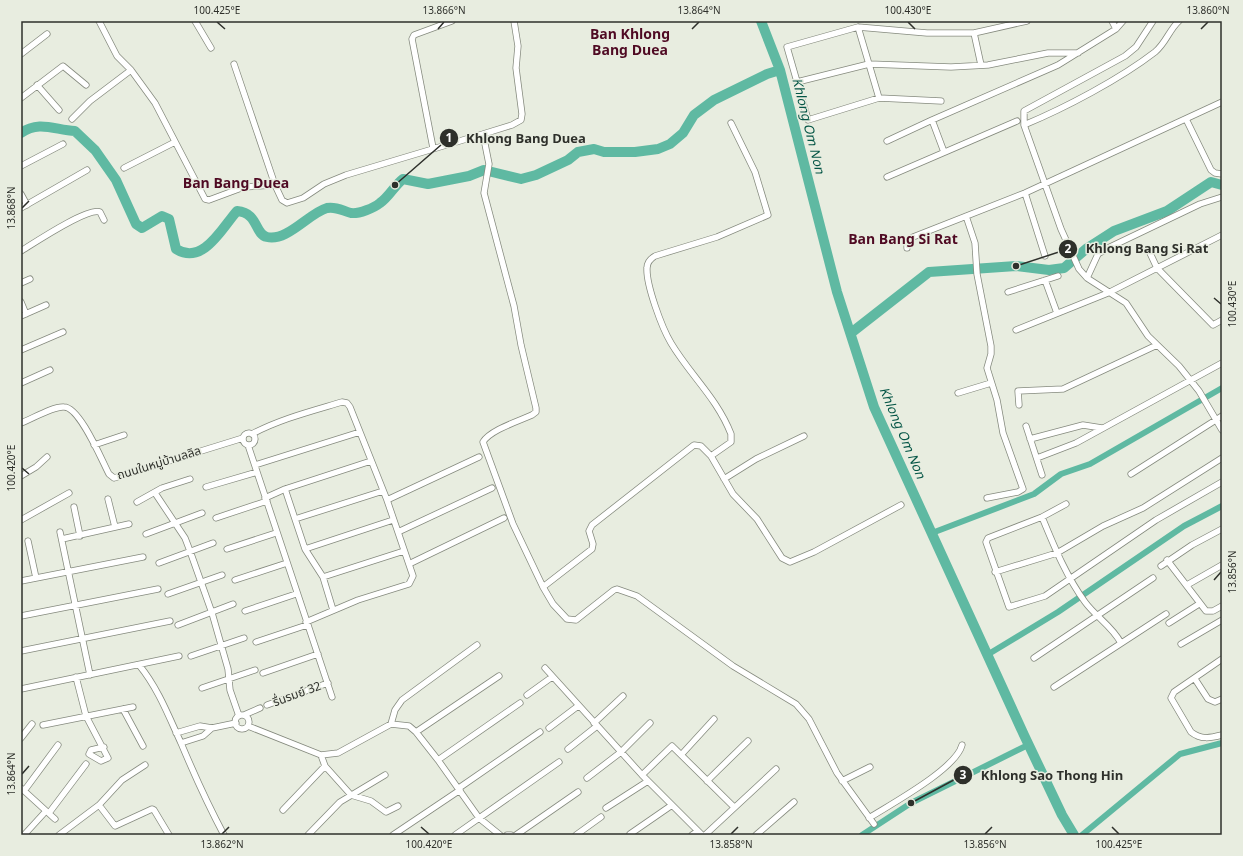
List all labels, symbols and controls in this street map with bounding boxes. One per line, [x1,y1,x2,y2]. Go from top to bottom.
text: 100.425°E [194,3,240,19]
text: 13.866°N [422,3,466,19]
text: 13.864°N [677,3,721,19]
text: 100.430°E [885,3,931,19]
text: 13.860°N [1186,3,1230,19]
district label: Ban Khlong Bang Duea [590,24,670,61]
water label: Khlong Om Non [786,76,830,177]
callout: Khlong Bang Duea [439,126,594,151]
text: 1 [446,129,452,147]
text: Khlong Bang Duea [466,129,586,149]
district label: Ban Bang Duea [183,173,289,194]
text: 13.868°N [4,186,20,230]
district label: Ban Bang Si Rat [848,229,958,250]
callout: Khlong Bang Si Rat [1058,236,1216,261]
text: Khlong Bang Si Rat [1086,239,1209,259]
text: 2 [1065,240,1072,258]
text: 100.430°E [1225,281,1241,327]
water label: Khlong Om Non [874,384,931,483]
street label: ถนนในหมู่บ้านลลิล [115,442,203,484]
text: 100.420°E [4,445,20,491]
text: 13.856°N [1225,550,1241,594]
street label: รื่นรมย์ 32 [270,677,324,711]
text: 13.864°N [4,752,20,796]
callout: Khlong Sao Thong Hin [953,763,1131,788]
text: 3 [960,766,967,784]
text: Khlong Sao Thong Hin [981,766,1123,786]
text: 13.862°N [200,837,244,853]
text: 100.420°E [406,837,452,853]
text: 13.858°N [709,837,753,853]
text: 13.856°N [963,837,1007,853]
text: 100.425°E [1096,837,1142,853]

